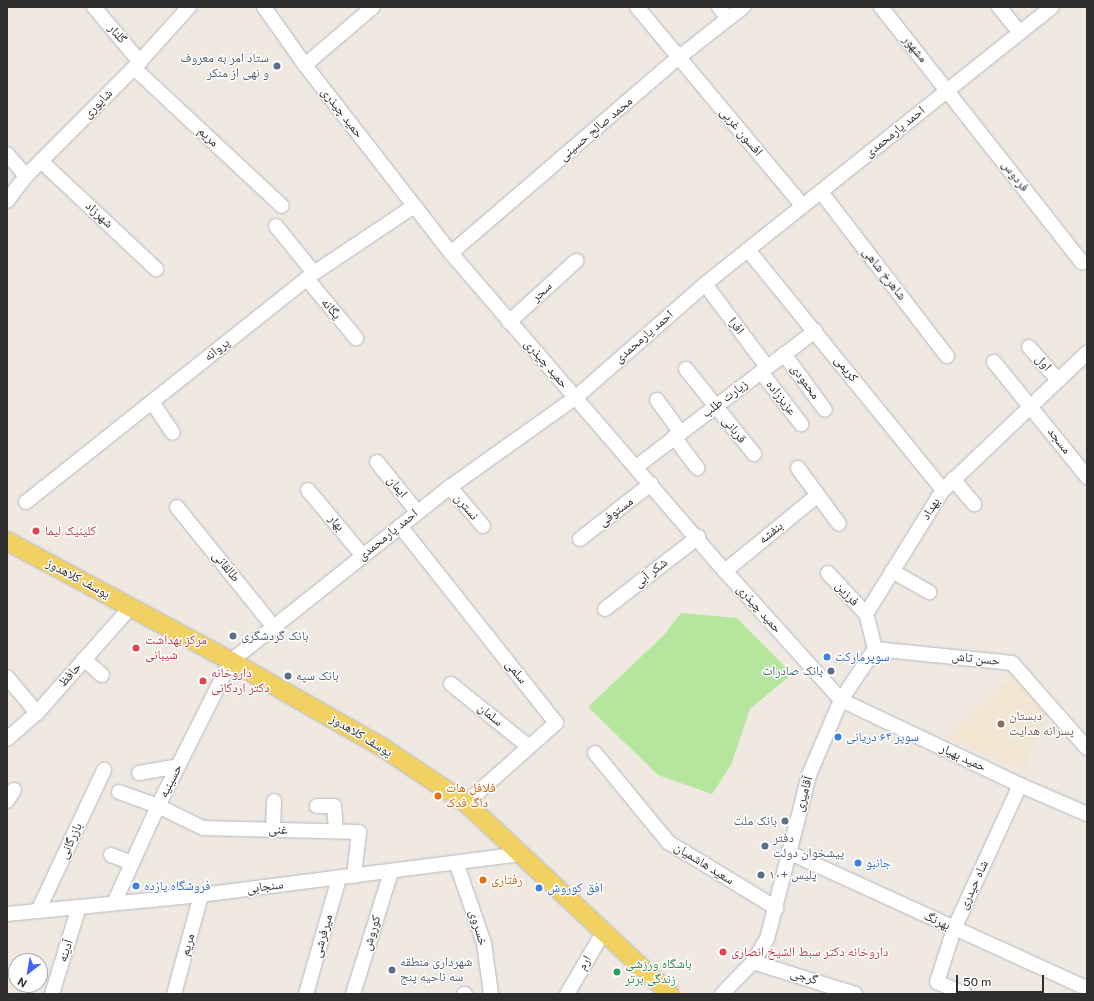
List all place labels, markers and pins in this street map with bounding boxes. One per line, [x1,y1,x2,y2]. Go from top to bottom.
place label: ستاد امر به معروف و نهی از منکر [180,51,269,82]
marker: ستاد امر به معروف و نهی از منکر [272,61,282,71]
place label: کلینیک لیما [45,523,96,539]
marker: کلینیک لیما [30,525,42,537]
place label: بانک گردشگری [241,628,309,644]
marker: بانک گردشگری [228,631,238,641]
place label: مرکز بهداشت شیبانی [145,633,207,664]
marker: مرکز بهداشت شیبانی [130,642,142,654]
place label: سوپرمارکت [835,649,890,665]
marker: سوپرمارکت [822,652,832,662]
place label: بانک صادرات [762,663,823,679]
place label: داروخانه دکتر اردکانی [211,666,270,697]
marker: بانک صادرات [826,666,836,676]
place label: بانک سپه [296,668,339,684]
marker: بانک سپه [283,671,293,681]
marker: داروخانه دکتر اردکانی [198,676,208,686]
place label: دبستان پسرانه هدایت [1009,709,1074,740]
marker: دبستان پسرانه هدایت [996,719,1006,729]
place label: سوپر ۶۴ دریانی [846,729,919,745]
marker: سوپر ۶۴ دریانی [833,732,843,742]
place label: فلافل هات داگ فدک [446,781,496,812]
marker: فلافل هات داگ فدک [433,791,443,801]
place label: بانک ملت [734,813,777,829]
marker: بانک ملت [780,816,790,826]
place label: دفتر پیشخوان دولت [773,831,844,862]
marker: دفتر پیشخوان دولت [760,841,770,851]
place label: جانبو [866,855,891,871]
marker: جانبو [853,858,863,868]
place label: پلیس +۱۰ [769,867,817,883]
marker: پلیس +۱۰ [756,870,766,880]
place label: رفتاری [491,872,522,888]
marker: رفتاری [478,875,488,885]
place label: فروشگاه یازده [144,878,211,894]
place label: افق کوروش [547,880,603,896]
marker: فروشگاه یازده [131,881,141,891]
marker: افق کوروش [534,883,544,893]
place label: داروخانه دکتر سبط الشیخ انصاری [731,944,888,960]
marker: داروخانه دکتر سبط الشیخ انصاری [718,947,728,957]
place label: شهرداری منطقه سه ناحیه پنج [400,955,472,986]
place label: باشگاه ورزشی زندگی برتر [625,957,692,988]
marker: شهرداری منطقه سه ناحیه پنج [387,965,397,975]
marker: باشگاه ورزشی زندگی برتر [612,967,622,977]

